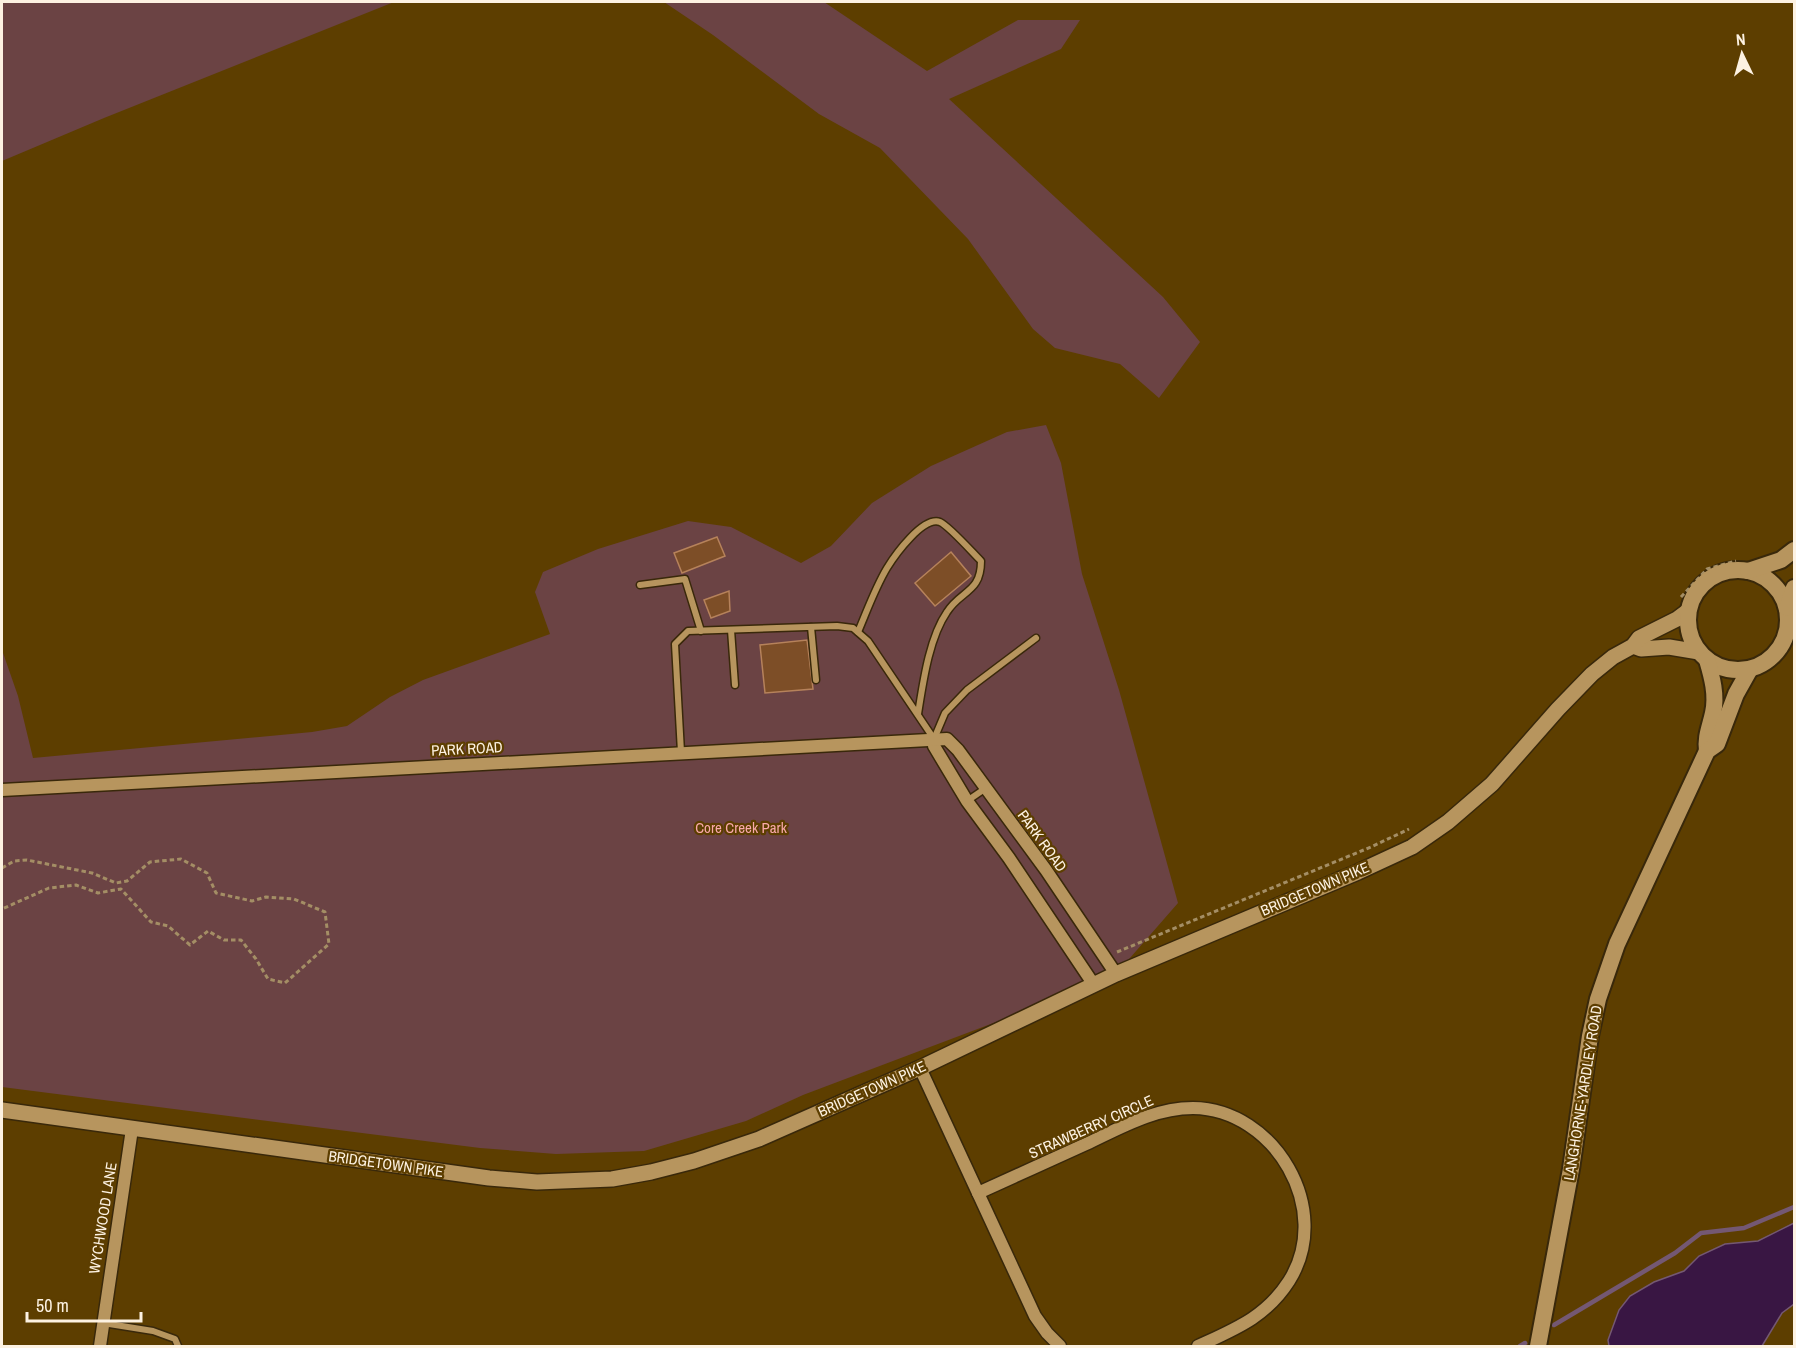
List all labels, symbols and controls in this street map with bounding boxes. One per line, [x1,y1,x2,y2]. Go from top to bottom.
north arrow [1712,24,1772,84]
text: N [1735,28,1746,50]
street label: PARK ROAD [431,736,503,761]
street label: PARK ROAD [1013,806,1072,876]
park label: Core Creek Park [695,817,788,838]
street label: BRIDGETOWN PIKE [1257,856,1372,921]
street label: LANGHORNE-YARDLEY ROAD [1558,1004,1607,1182]
street label: BRIDGETOWN PIKE [815,1055,929,1122]
street label: STRAWBERRY CIRCLE [1025,1090,1156,1163]
street label: BRIDGETOWN PIKE [327,1145,445,1182]
street label: WYCHWOOD LANE [83,1161,122,1275]
scale bar [27,1285,141,1323]
text: 50 m [36,1293,69,1318]

